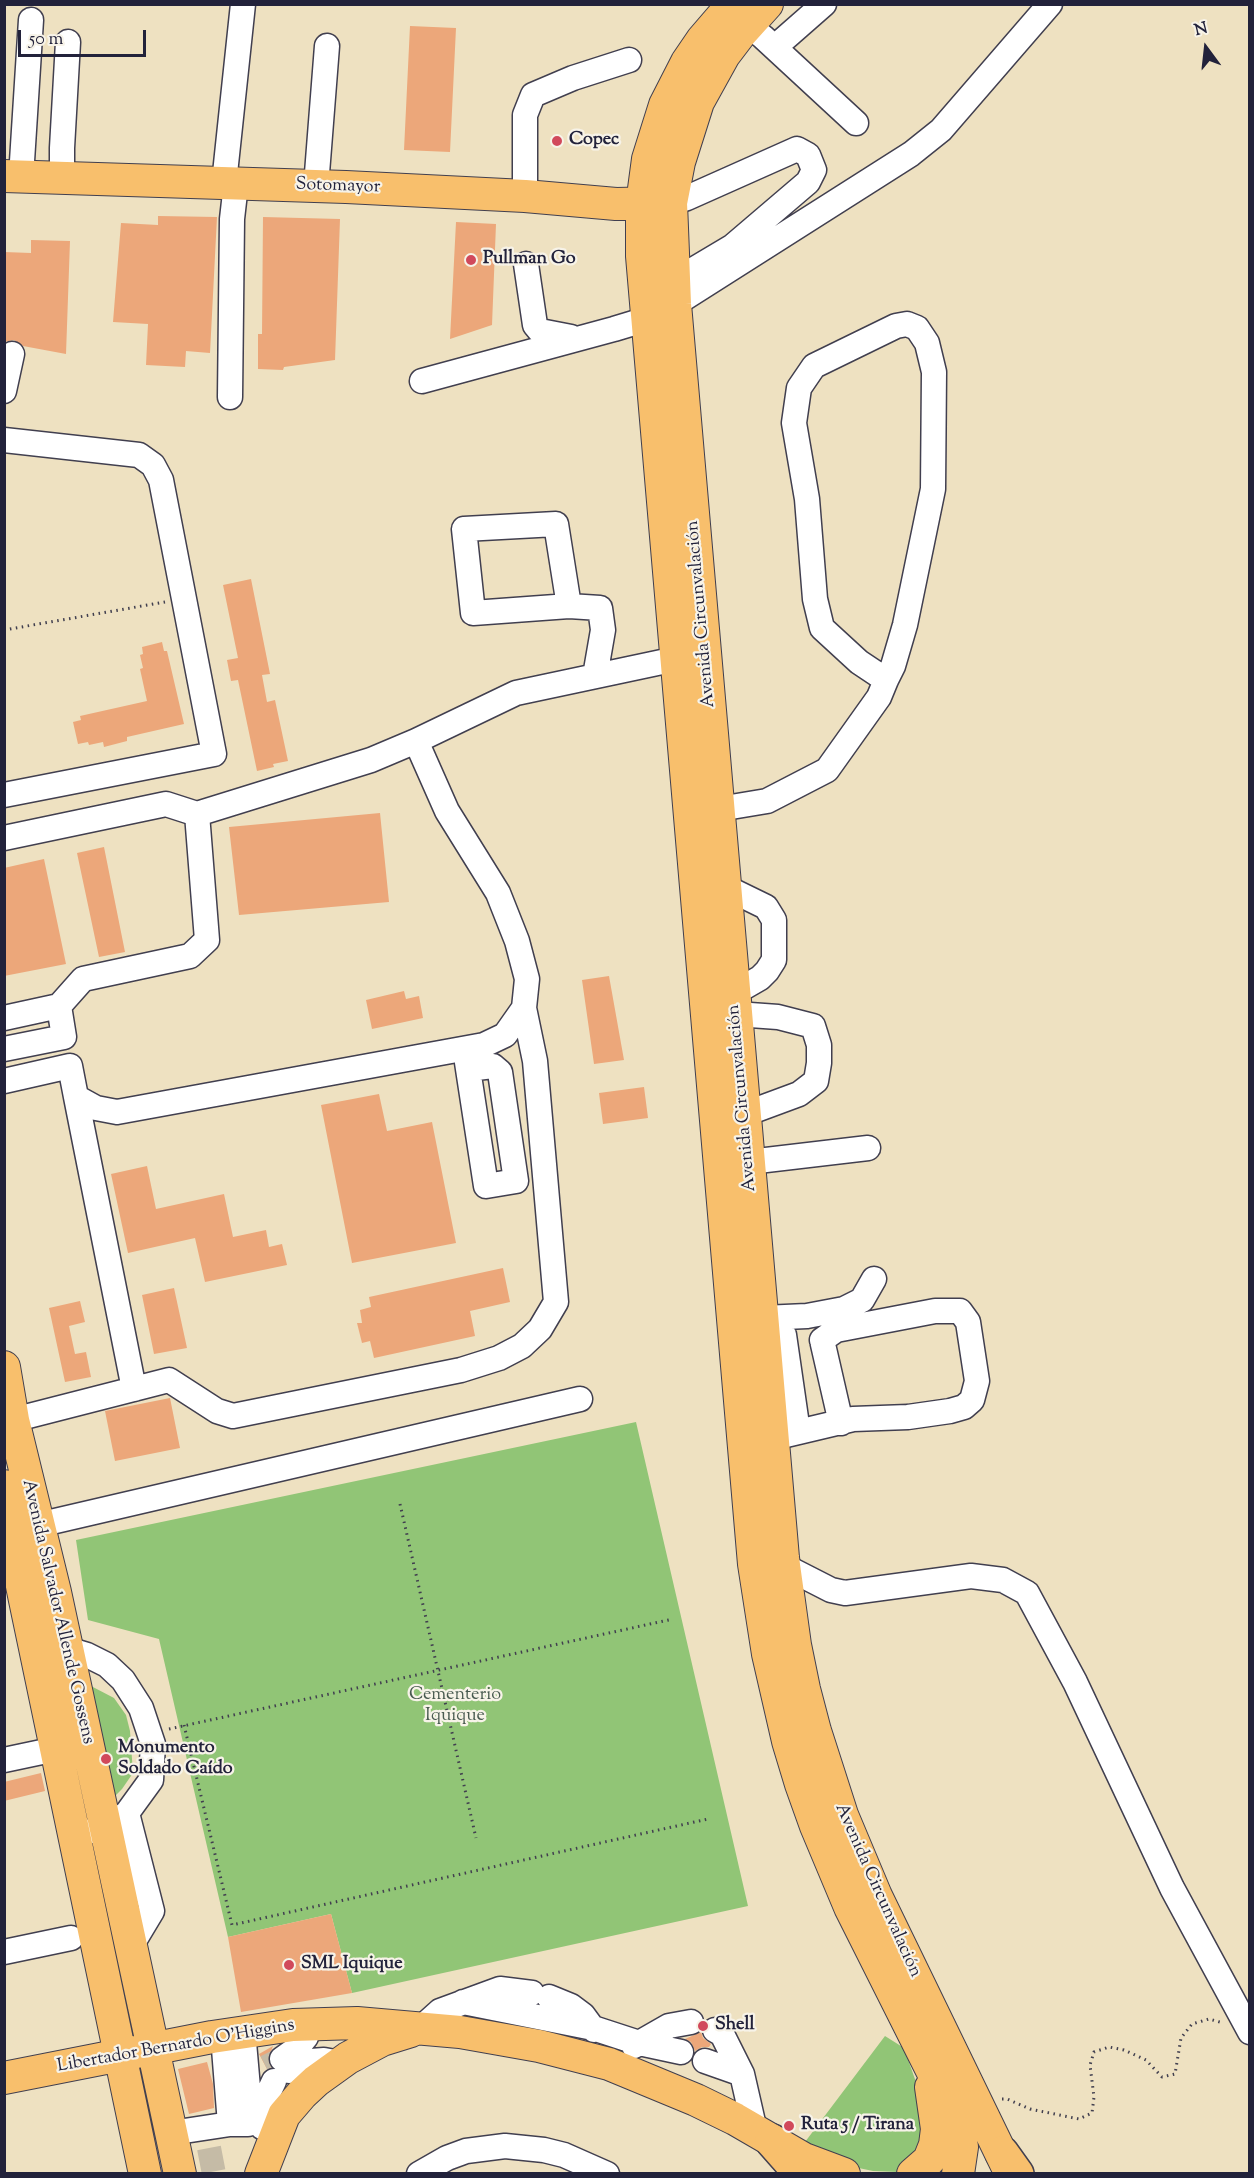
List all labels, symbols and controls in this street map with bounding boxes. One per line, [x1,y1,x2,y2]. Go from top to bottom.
text: N [1192,17,1210,43]
scale bar [21,18,148,56]
north arrow [1176,18,1236,78]
text: 50 m [29,27,63,53]
place label: Copec [569,130,619,152]
marker: Copec [550,134,564,148]
street label: Sotomayor [295,175,381,199]
place label: Pullman Go [483,249,576,271]
marker: Pullman Go [464,253,478,267]
street label: Avenida Circunvalación [683,519,721,709]
street label: Avenida Circunvalación [724,1003,762,1193]
street label: Avenida Salvador Allende Gossens [16,1478,98,1746]
park label: Cementerio Iquique [409,1685,501,1728]
place label: Monumento Soldado Caído [118,1738,233,1780]
marker: Monumento Soldado Caído [99,1752,113,1766]
street label: Avenida Circunvalación [829,1801,925,1981]
place label: SML Iquique [301,1954,403,1976]
marker: SML Iquique [282,1958,296,1972]
street label: Libertador Bernardo O'Higgins [56,2015,296,2079]
place label: Shell [715,2015,754,2037]
marker: Shell [696,2019,710,2033]
place label: Ruta 5 / Tirana [801,2115,914,2137]
marker: Ruta 5 / Tirana [782,2119,796,2133]

